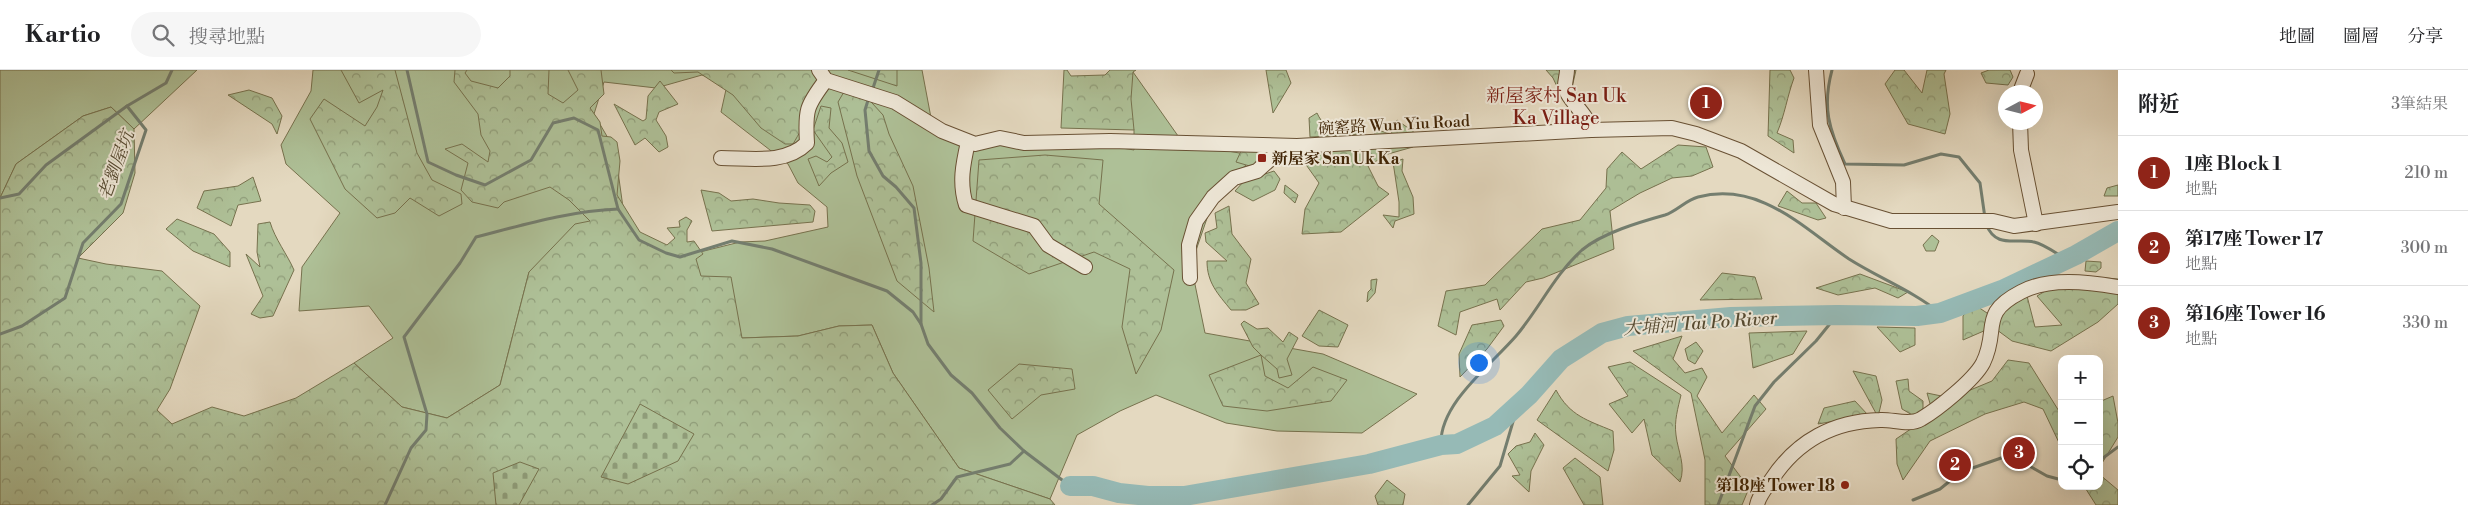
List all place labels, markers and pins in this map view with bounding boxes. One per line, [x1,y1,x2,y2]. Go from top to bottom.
pin: 1 [1690,84,1722,122]
place label: 新屋家 San Uk Ka [1272,149,1400,169]
marker: 新屋家 San Uk Ka [1256,152,1268,164]
pin: 3 [2003,434,2035,472]
pin: 2 [1939,446,1971,484]
place label: 第18座 Tower 18 [1716,476,1835,496]
marker: 第18座 Tower 18 [1839,479,1851,491]

